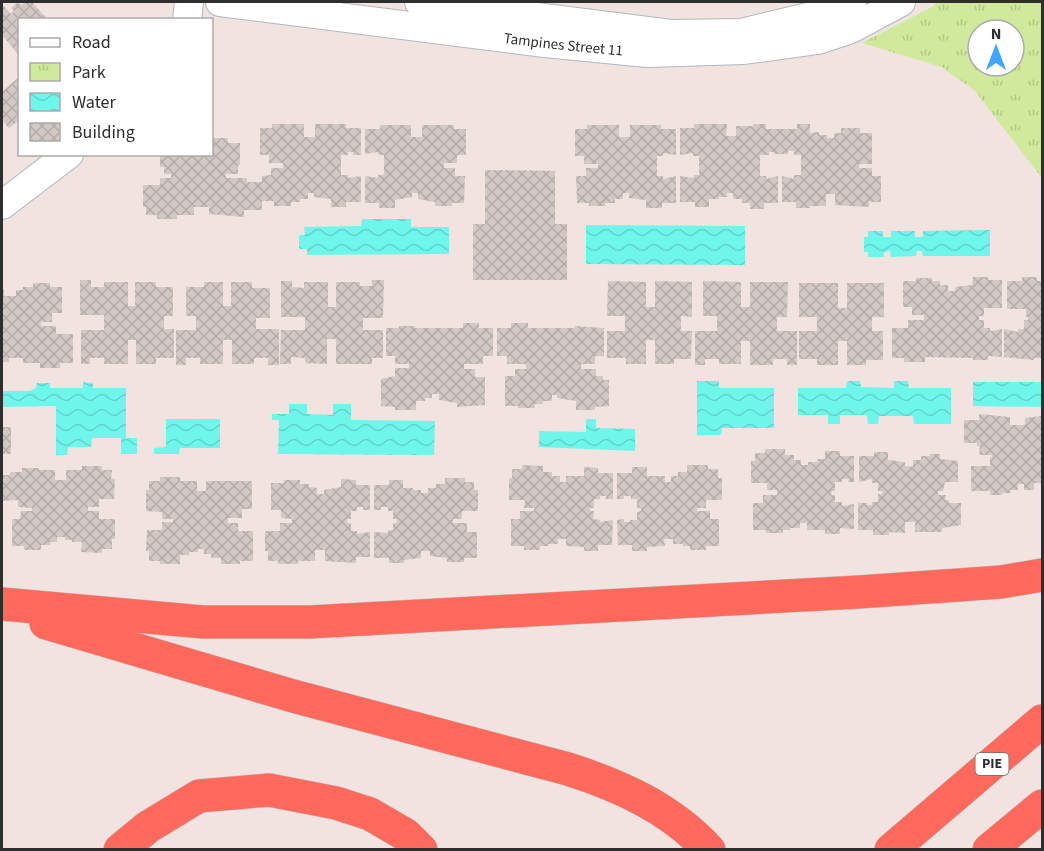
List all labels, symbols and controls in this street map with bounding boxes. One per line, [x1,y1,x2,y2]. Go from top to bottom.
legend [18,18,213,156]
north arrow [966,18,1026,78]
text: N [991,23,1001,45]
street label: Tampines Street 11 [503,27,624,61]
text: Road [72,30,111,55]
text: Park [72,60,106,85]
text: Water [72,90,116,115]
text: Building [72,120,135,145]
road number: PIE [976,753,1008,775]

